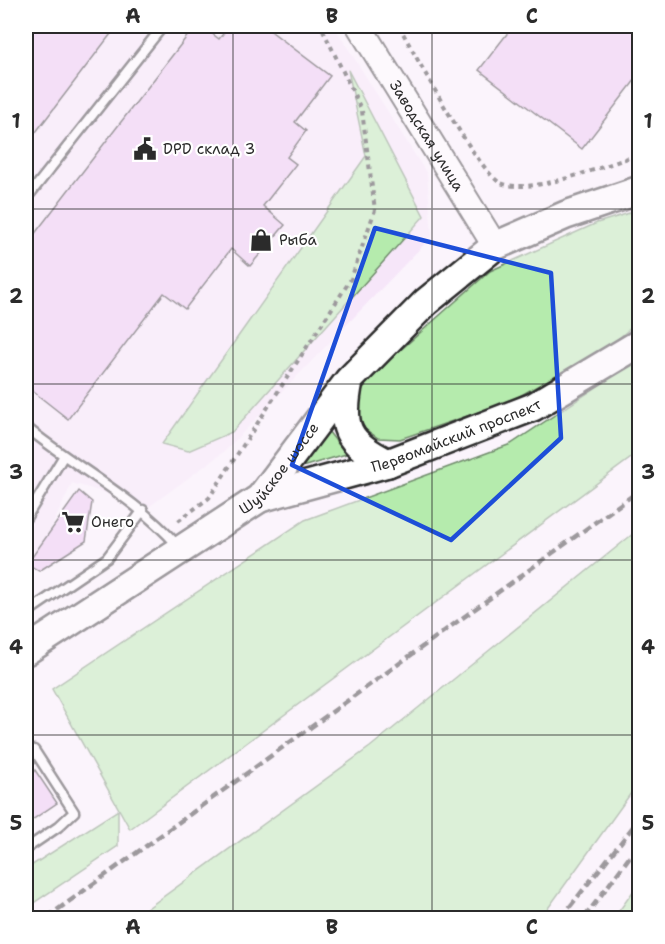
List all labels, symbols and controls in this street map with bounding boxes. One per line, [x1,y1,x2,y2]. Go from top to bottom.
text: A [125,3,141,29]
text: B [326,3,338,29]
text: C [526,3,538,29]
street label: Заводская улица [385,76,469,196]
text: 1 [11,108,21,134]
text: 1 [643,108,653,134]
public building icon: DPD склад 3 [132,136,158,162]
place label: DPD склад 3 [163,139,255,159]
shop icon: Рыба [248,227,274,253]
place label: Рыба [279,230,318,250]
text: 2 [9,283,23,309]
text: 2 [641,283,655,309]
street label: Первомайский проспект [369,394,545,477]
street label: Шуйское шоссе [235,418,323,519]
text: 3 [9,459,23,485]
text: 3 [641,459,655,485]
supermarket icon: Онего [60,509,86,535]
place label: Онего [91,512,134,532]
text: 4 [9,634,23,660]
text: 4 [641,634,655,660]
text: 5 [10,810,22,836]
text: 5 [642,810,654,836]
text: A [125,914,141,940]
text: B [326,914,338,940]
text: C [526,914,538,940]

